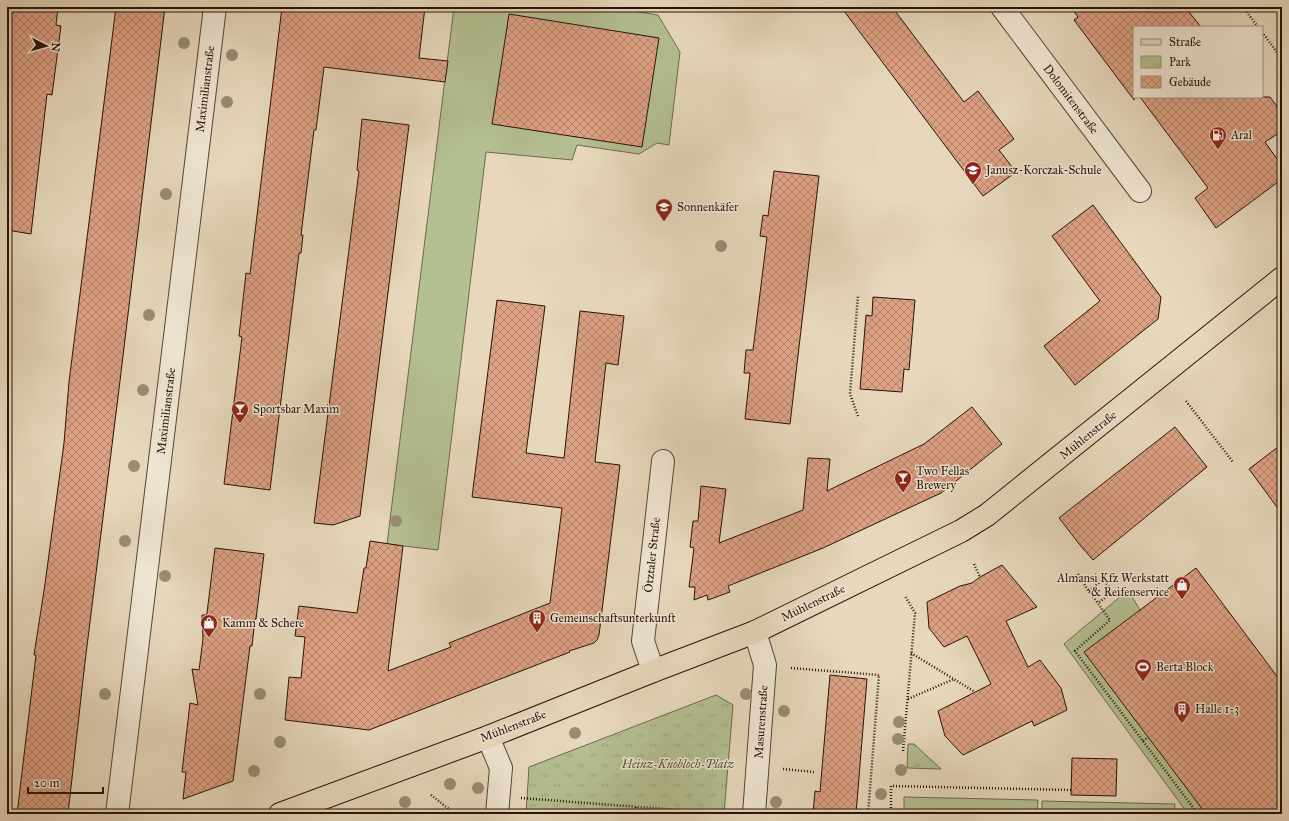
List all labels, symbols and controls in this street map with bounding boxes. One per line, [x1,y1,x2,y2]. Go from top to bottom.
north arrow [26,26,66,66]
legend [1133,26,1263,98]
text: Straße [1169,35,1201,49]
text: N [48,42,62,53]
street label: Maximilianstraße [193,45,217,133]
text: Park [1169,55,1191,69]
street label: Dolomitenstraße [1040,62,1102,136]
text: Gebäude [1169,75,1211,89]
fuel station icon: Aral [1208,125,1228,150]
place label: Aral [1230,128,1253,142]
school or university icon: Janusz-Korczak-Schule [963,160,983,185]
place label: Janusz-Korczak-Schule [984,163,1102,178]
school or university icon: Sonnenkäfer [654,197,674,222]
place label: Sonnenkäfer [677,200,739,214]
street label: Maximilianstraße [154,367,178,455]
bar icon: Sportsbar Maxim [230,399,250,424]
place label: Sportsbar Maxim [253,402,339,416]
street label: Mühlenstraße [1057,408,1119,462]
place label: Two Fellas Brewery [916,464,969,492]
bar icon: Two Fellas Brewery [893,468,913,493]
street label: Ötztaler Straße [640,517,663,593]
place label: Almansi Kfz Werkstatt & Reifenservice [1056,571,1170,599]
shop icon: Almansi Kfz Werkstatt & Reifenservice [1172,575,1192,600]
street label: Mühlenstraße [779,581,847,625]
building icon: Gemeinschaftsunterkunft [527,608,547,633]
place label: Gemeinschaftsunterkunft [550,611,676,625]
shop icon: Kamm & Schere [199,613,219,638]
place label: Kamm & Schere [222,616,304,630]
sports icon: Berta Block [1133,657,1153,682]
place label: Berta Block [1156,660,1214,674]
street label: Masurenstraße [751,685,771,759]
building icon: Halle 1-3 [1172,699,1192,724]
place label: Halle 1-3 [1195,702,1239,716]
street label: Mühlenstraße [478,707,548,745]
park label: Heinz-Knobloch-Platz [621,757,734,771]
scale bar [28,769,103,795]
text: 20 m [34,776,60,790]

